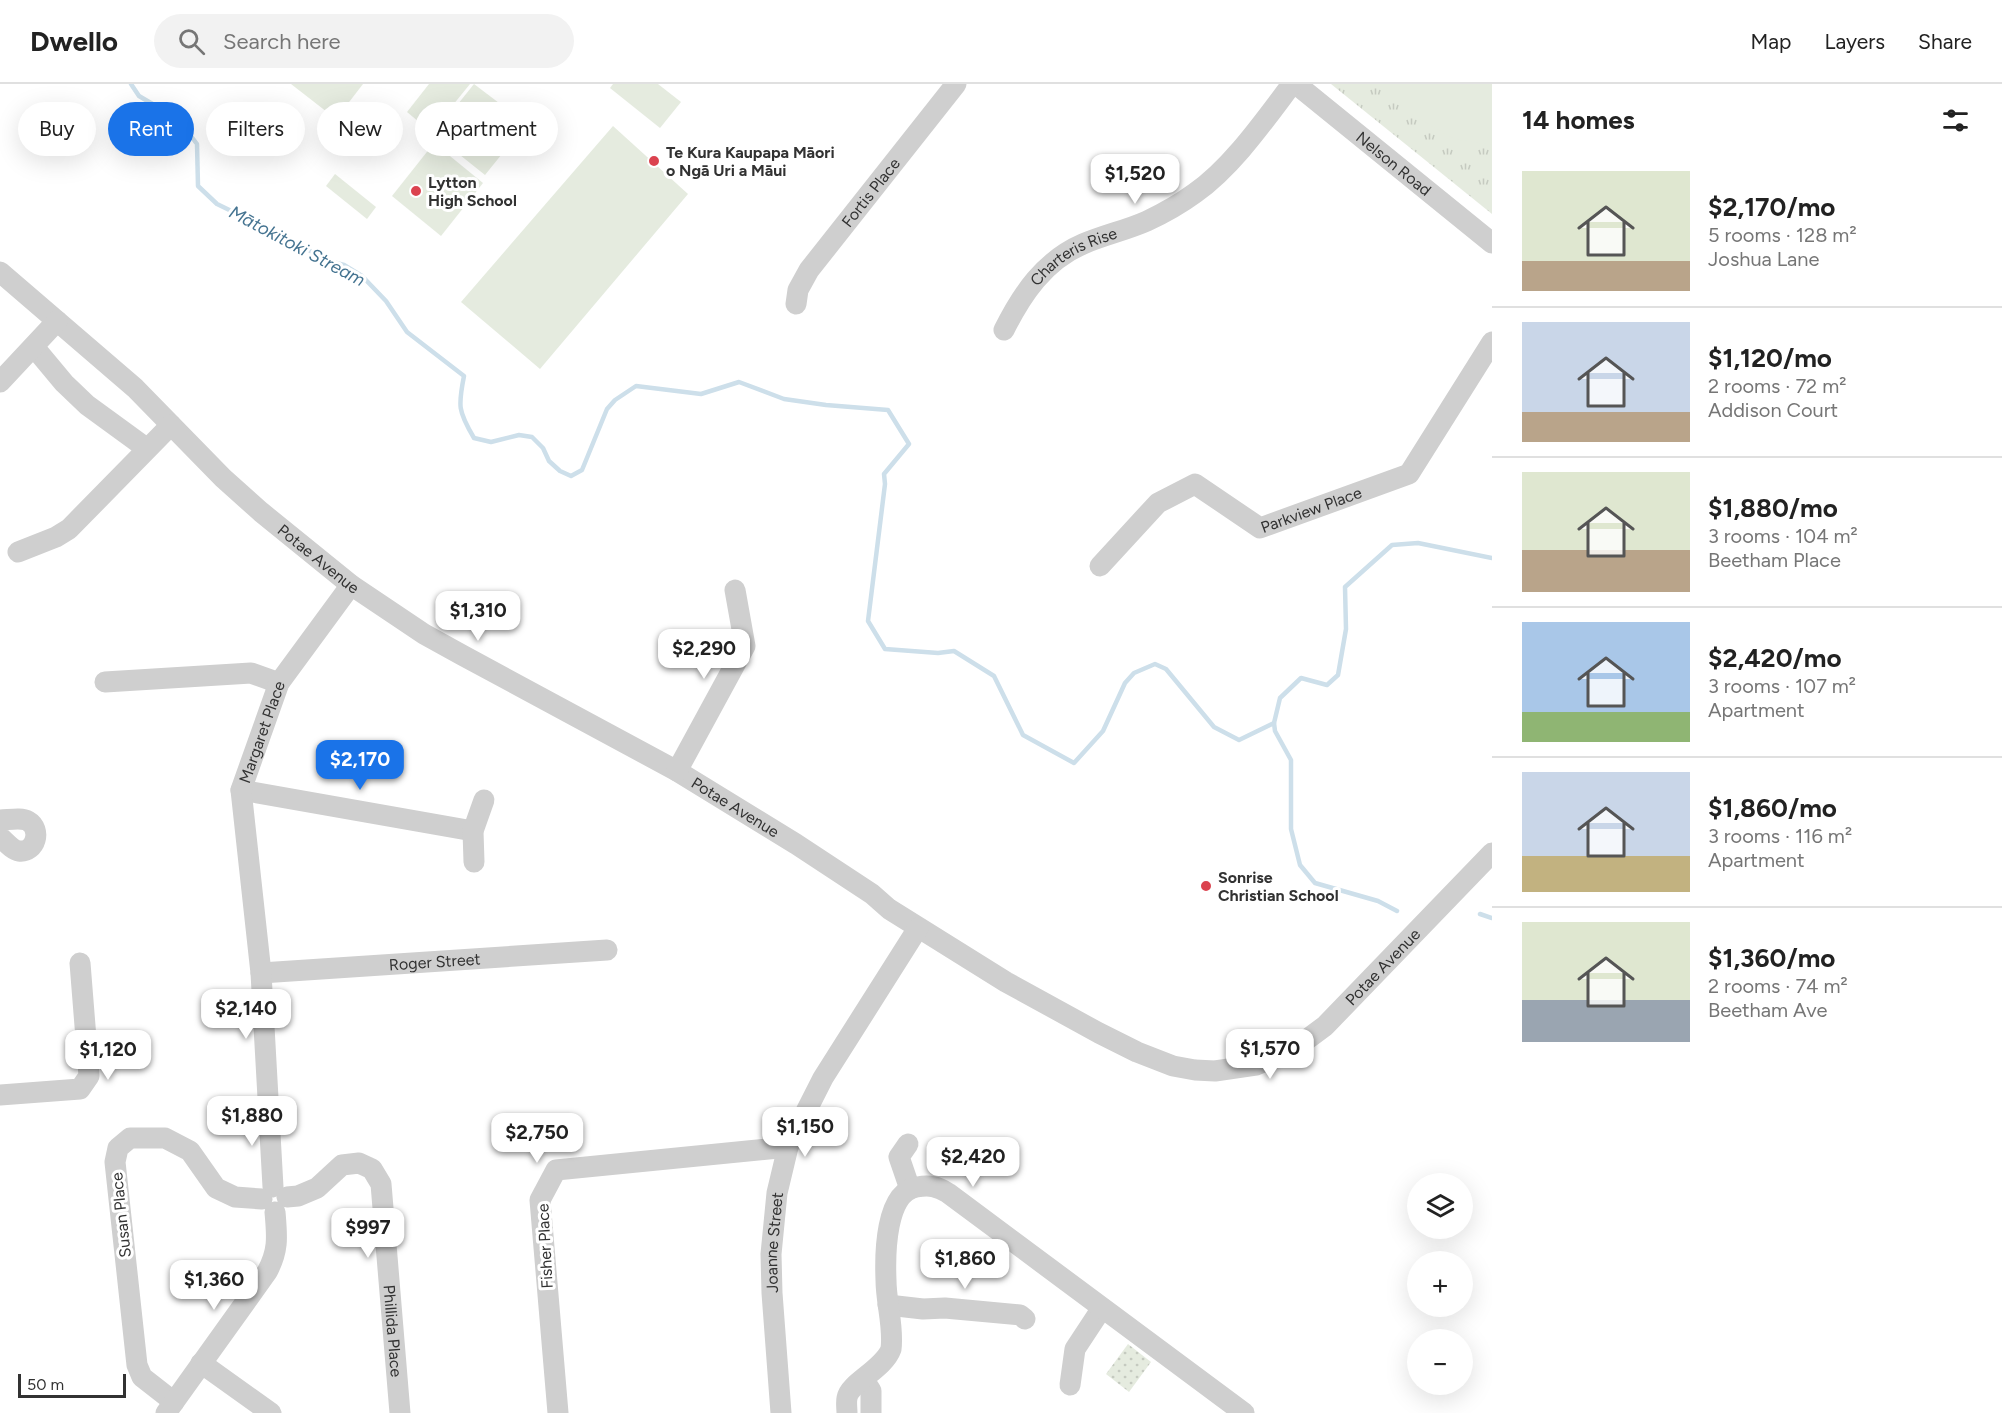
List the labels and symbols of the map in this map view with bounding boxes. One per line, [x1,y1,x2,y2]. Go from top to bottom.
street label: Nelson Road [1352,127,1435,199]
place label: Te Kura Kaupapa Māori o Ngā Uri a Māui [666,143,835,180]
marker: Te Kura Kaupapa Māori o Ngā Uri a Māui [647,154,661,168]
street label: Fortis Place [837,154,904,231]
pin: $1,520 [1086,154,1184,205]
place label: Lytton High School [428,173,517,210]
marker: Lytton High School [409,184,423,198]
water label: Mātokitoki Stream [225,201,369,291]
street label: Charteris Rise [1026,223,1119,289]
street label: Parkview Place [1258,482,1364,536]
street label: Potae Avenue [274,520,363,597]
pin: $1,310 [429,591,527,642]
pin: $2,290 [655,629,753,680]
street label: Margaret Place [235,678,289,786]
pin: $2,170 [311,740,409,791]
street label: Potae Avenue [688,773,783,841]
place label: Sonrise Christian School [1218,868,1339,905]
marker: Sonrise Christian School [1199,879,1213,893]
street label: Potae Avenue [1341,924,1424,1009]
street label: Roger Street [388,949,481,974]
pin: $2,140 [197,989,295,1040]
pin: $1,570 [1221,1029,1319,1080]
pin: $1,120 [59,1030,157,1081]
pin: $1,880 [203,1096,301,1147]
pin: $1,150 [756,1107,854,1158]
pin: $2,750 [488,1113,586,1164]
pin: $2,420 [924,1137,1022,1188]
street label: Susan Place [107,1171,135,1259]
street label: Joanne Street [761,1191,787,1293]
street label: Fisher Place [533,1203,557,1289]
pin: $997 [332,1208,404,1259]
pin: $1,860 [916,1239,1014,1290]
pin: $1,360 [165,1260,263,1311]
street label: Phillida Place [380,1284,407,1378]
scale bar [18,1371,126,1398]

